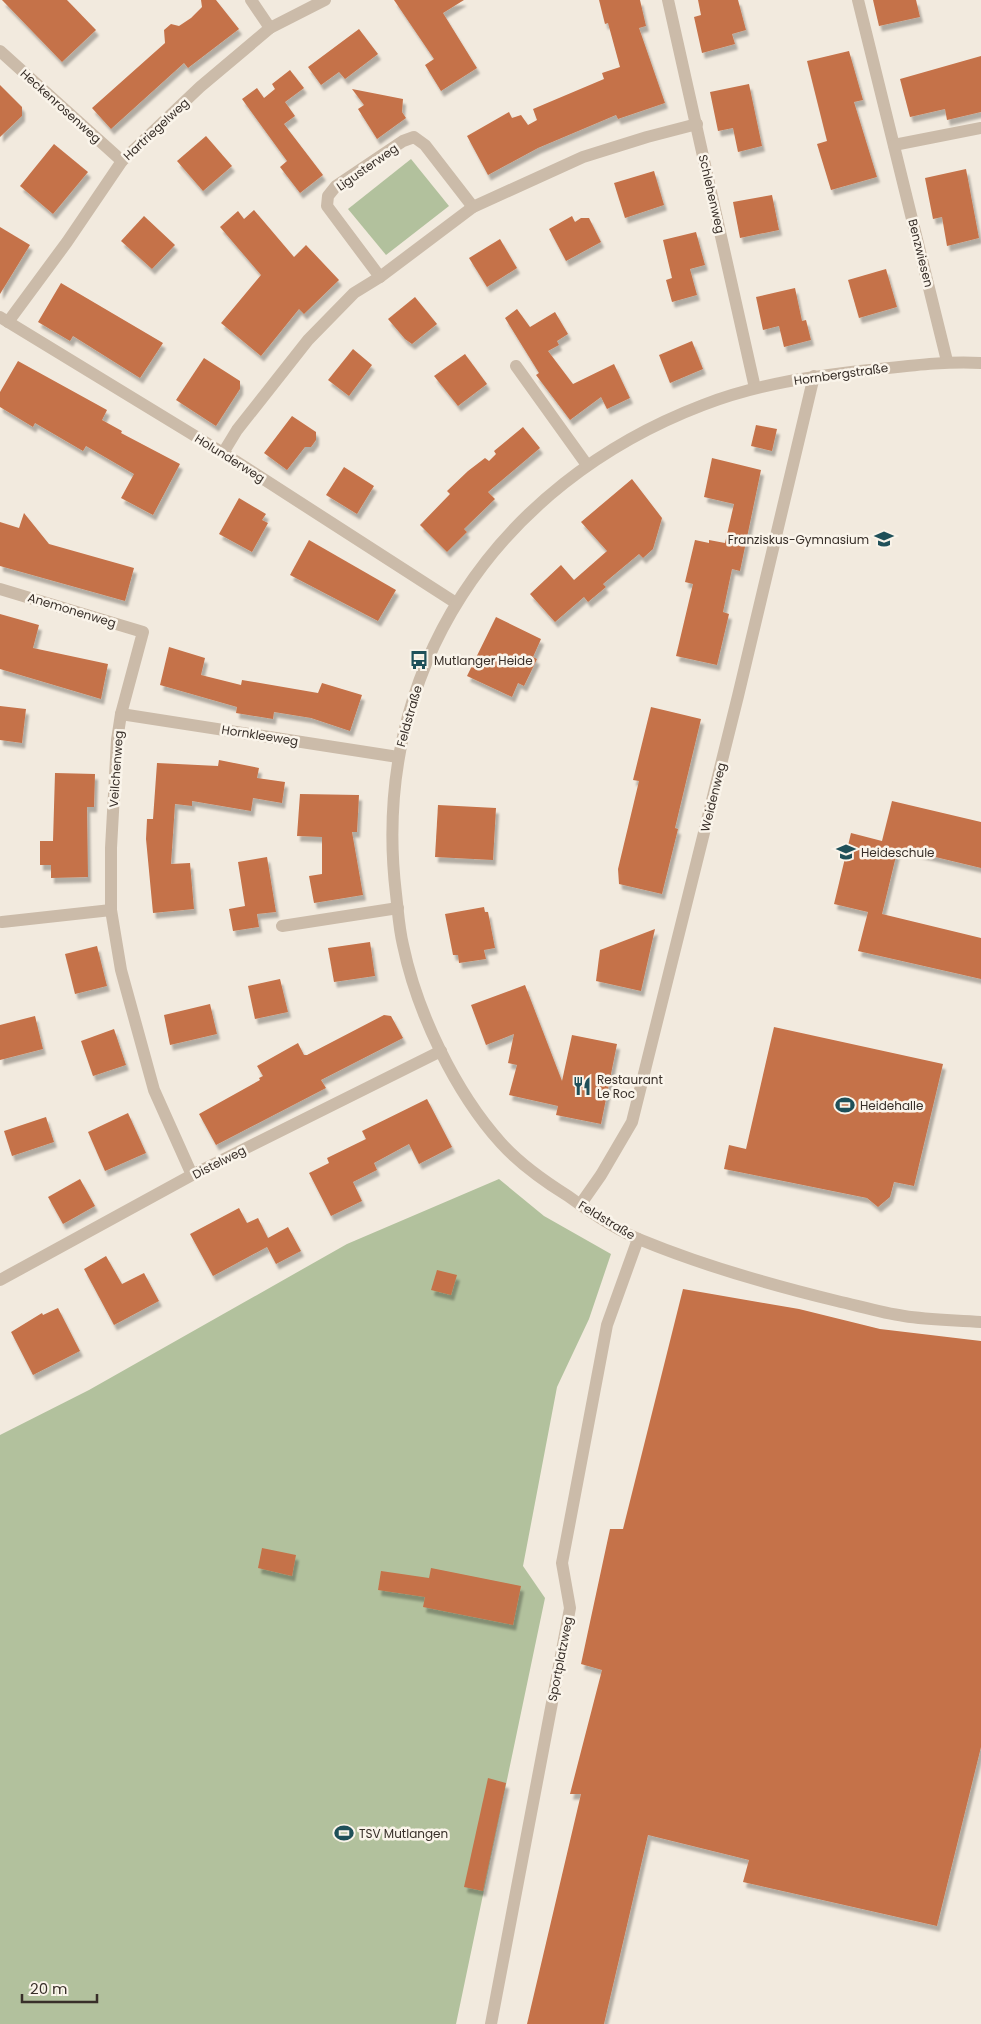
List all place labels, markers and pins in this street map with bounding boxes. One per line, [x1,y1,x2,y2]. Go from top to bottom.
school or university icon: Franziskus-Gymnasium [873,528,895,550]
place label: Franziskus-Gymnasium [728,531,869,548]
bus stop icon: Mutlanger Heide [408,649,430,671]
place label: Mutlanger Heide [434,652,533,669]
school or university icon: Heideschule [835,841,857,863]
place label: Heideschule [861,844,935,861]
place label: Restaurant Le Roc [597,1071,663,1102]
restaurant icon: Restaurant Le Roc [571,1075,593,1097]
sports icon: Heidehalle [834,1094,856,1116]
place label: Heidehalle [860,1097,923,1114]
sports icon: TSV Mutlangen [333,1822,355,1844]
place label: TSV Mutlangen [359,1825,448,1842]

